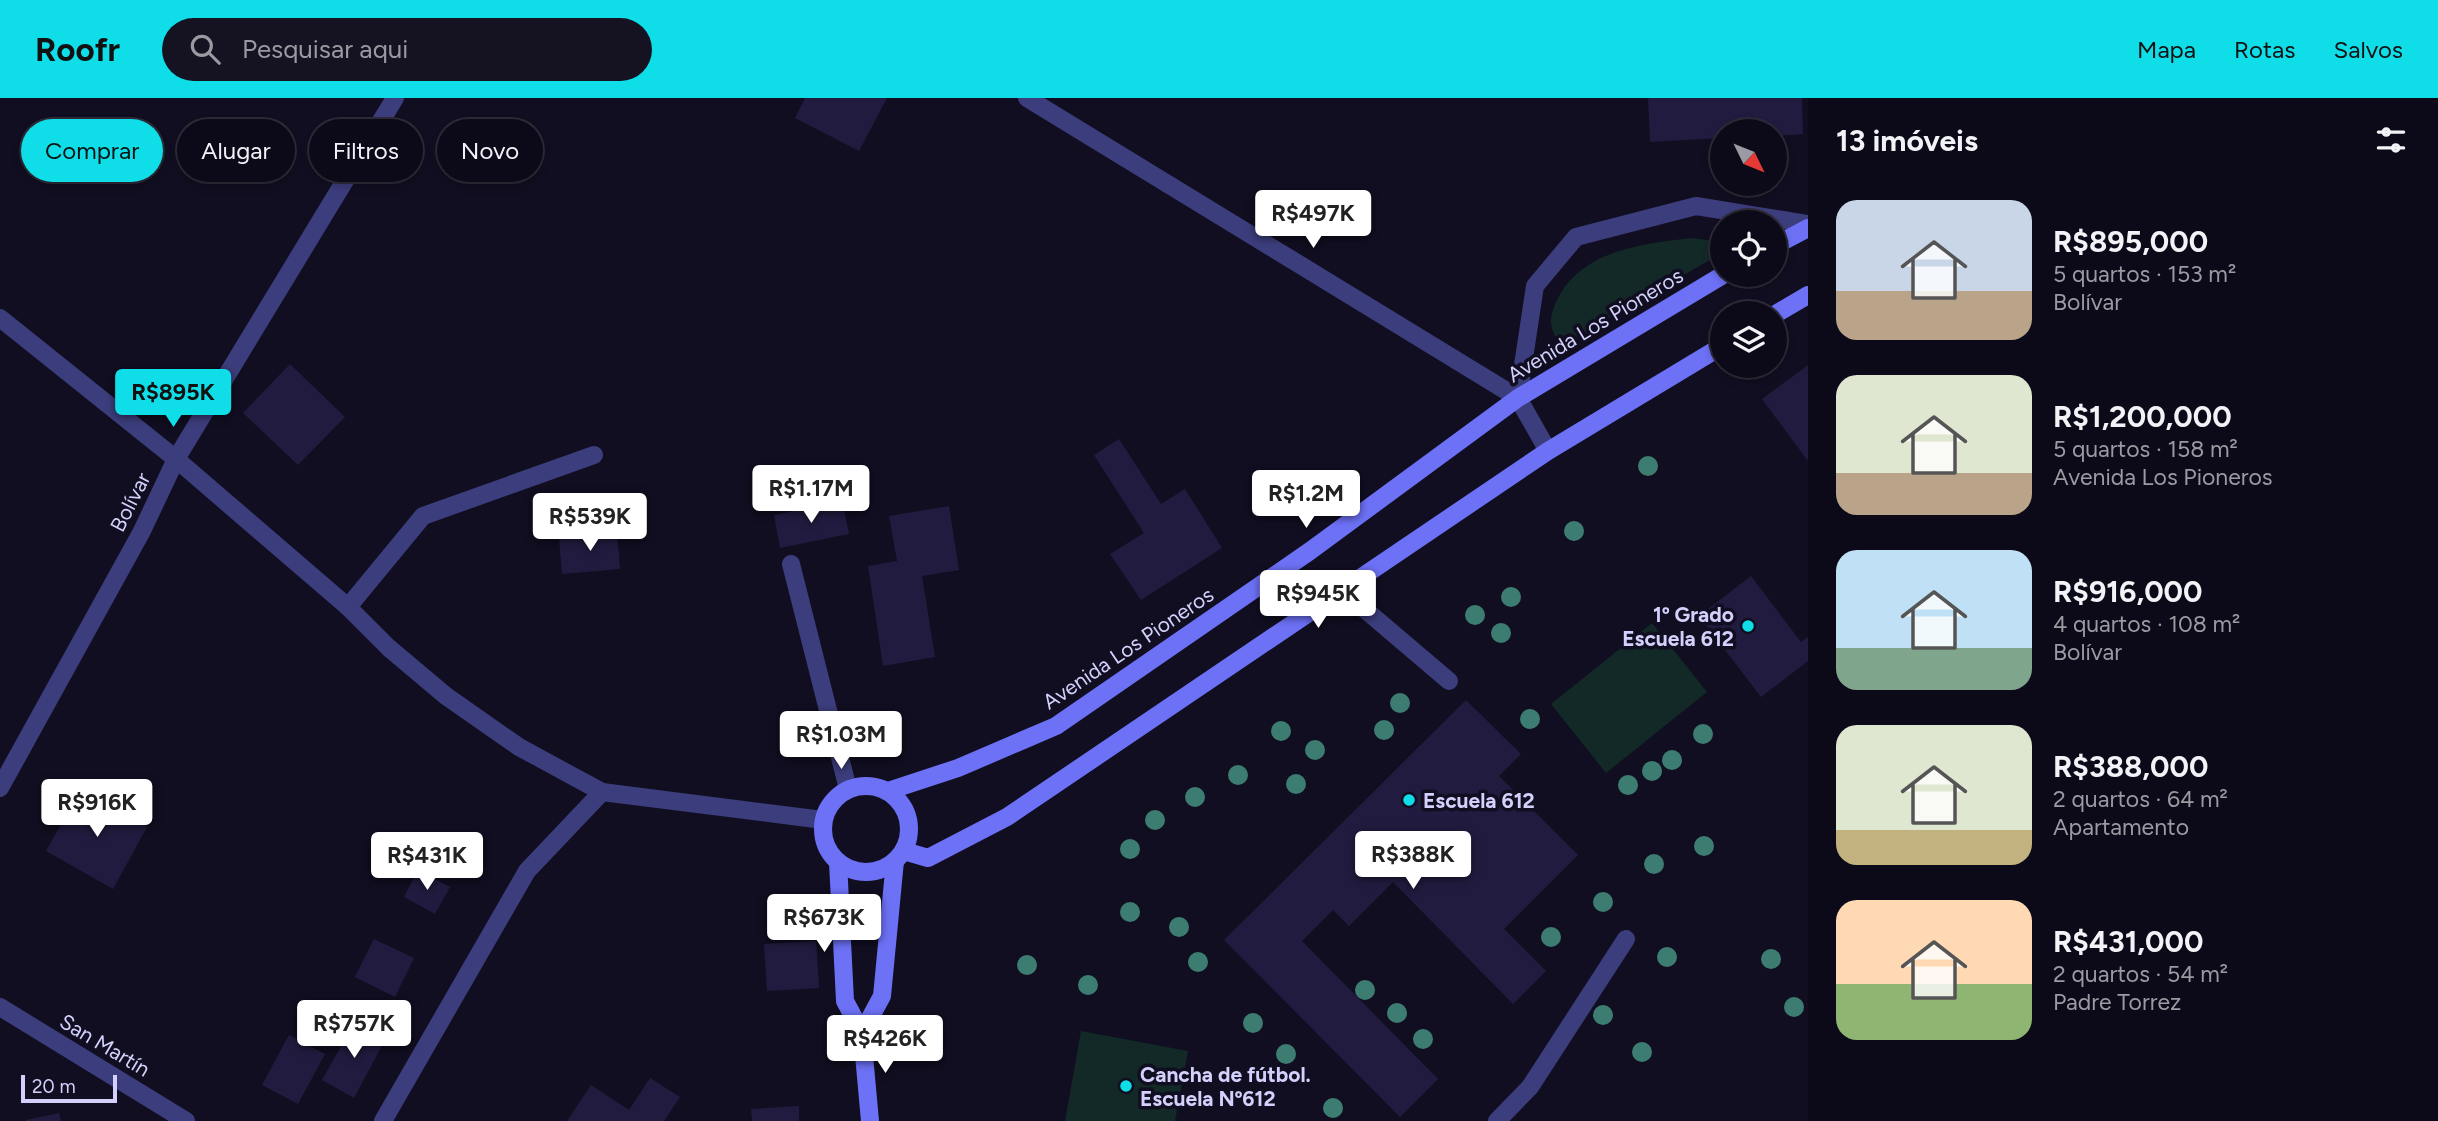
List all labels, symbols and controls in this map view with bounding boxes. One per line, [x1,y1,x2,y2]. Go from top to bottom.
search box [162,18,652,81]
text: Roofr [35,30,120,69]
icon: search [186,30,224,68]
text: Pesquisar aqui [242,33,408,65]
text: Mapa [2137,35,2196,64]
text: Rotas [2234,35,2295,64]
text: Salvos [2333,35,2403,64]
chip: Comprar [21,119,163,182]
chip: Alugar [177,119,295,182]
chip: Filtros [309,119,423,182]
chip: Novo [437,119,543,182]
north arrow [1710,119,1787,196]
map controls [1710,119,1787,378]
icon: filters [2372,121,2410,159]
text: 13 imóveis [1836,122,1978,159]
pin: R$497K [1256,190,1370,250]
text: R$497K [1271,199,1355,227]
button: locate [1710,210,1787,287]
text: R$895,000 [2053,223,2208,260]
icon: home [1892,228,1976,312]
text: 5 quartos · 153 m² [2053,260,2236,288]
street label: Avenida Los Pioneros [1503,263,1687,387]
text: Bolívar [2053,288,2122,316]
button: layers [1710,301,1787,378]
pin: R$895K [116,370,230,429]
text: R$895K [131,378,215,406]
text: R$1,200,000 [2053,398,2232,435]
icon: home [1892,403,1976,487]
text: 5 quartos · 158 m² [2053,435,2238,463]
text: Avenida Los Pioneros [2053,463,2273,491]
pin: R$1.17M [746,466,876,525]
street label: Bolívar [105,468,155,536]
pin: R$1.2M [1249,470,1363,530]
text: R$1.17M [768,474,854,502]
text: R$1.2M [1268,479,1344,507]
pin: R$539K [533,494,647,553]
text: R$539K [549,502,631,530]
pin: R$945K [1261,570,1375,630]
text: R$916,000 [2053,573,2202,610]
icon: home [1892,578,1976,662]
text: R$945K [1276,579,1360,607]
street label: Avenida Los Pioneros [1038,582,1218,714]
place label: 1º Grado Escuela 612 [1622,602,1734,651]
text: 4 quartos · 108 m² [2053,610,2240,638]
marker: 1º Grado Escuela 612 [1740,618,1756,634]
text: Bolívar [2053,638,2122,666]
pin: R$1.03M [776,712,906,771]
text: R$1.03M [796,720,886,748]
text: R$388,000 [2053,748,2208,785]
icon: home [1892,753,1976,837]
pin: R$916K [40,780,154,839]
text: 2 quartos · 64 m² [2053,785,2228,813]
text: R$916K [57,788,137,816]
place label: Escuela 612 [1423,788,1535,813]
marker: Escuela 612 [1401,792,1417,808]
text: Apartamento [2053,813,2189,841]
pin: R$431K [370,832,484,892]
pin: R$388K [1356,832,1470,891]
text: R$388K [1371,840,1455,868]
text: R$431K [387,841,467,869]
pin: R$673K [767,894,881,954]
text: R$673K [783,903,865,931]
text: R$431,000 [2053,923,2203,960]
icon: home [1892,928,1976,1012]
text: 2 quartos · 54 m² [2053,960,2228,988]
text: Padre Torrez [2053,988,2181,1016]
pin: R$757K [297,1000,411,1060]
street label: San Martín [55,1008,155,1082]
text: R$757K [313,1009,395,1037]
pin: R$426K [828,1016,942,1075]
text: R$426K [843,1024,927,1052]
place label: Cancha de fútbol. Escuela Nº612 [1140,1062,1311,1111]
scale bar [21,1072,117,1104]
text: 20 m [32,1075,76,1098]
marker: Cancha de fútbol. Escuela Nº612 [1118,1078,1134,1094]

